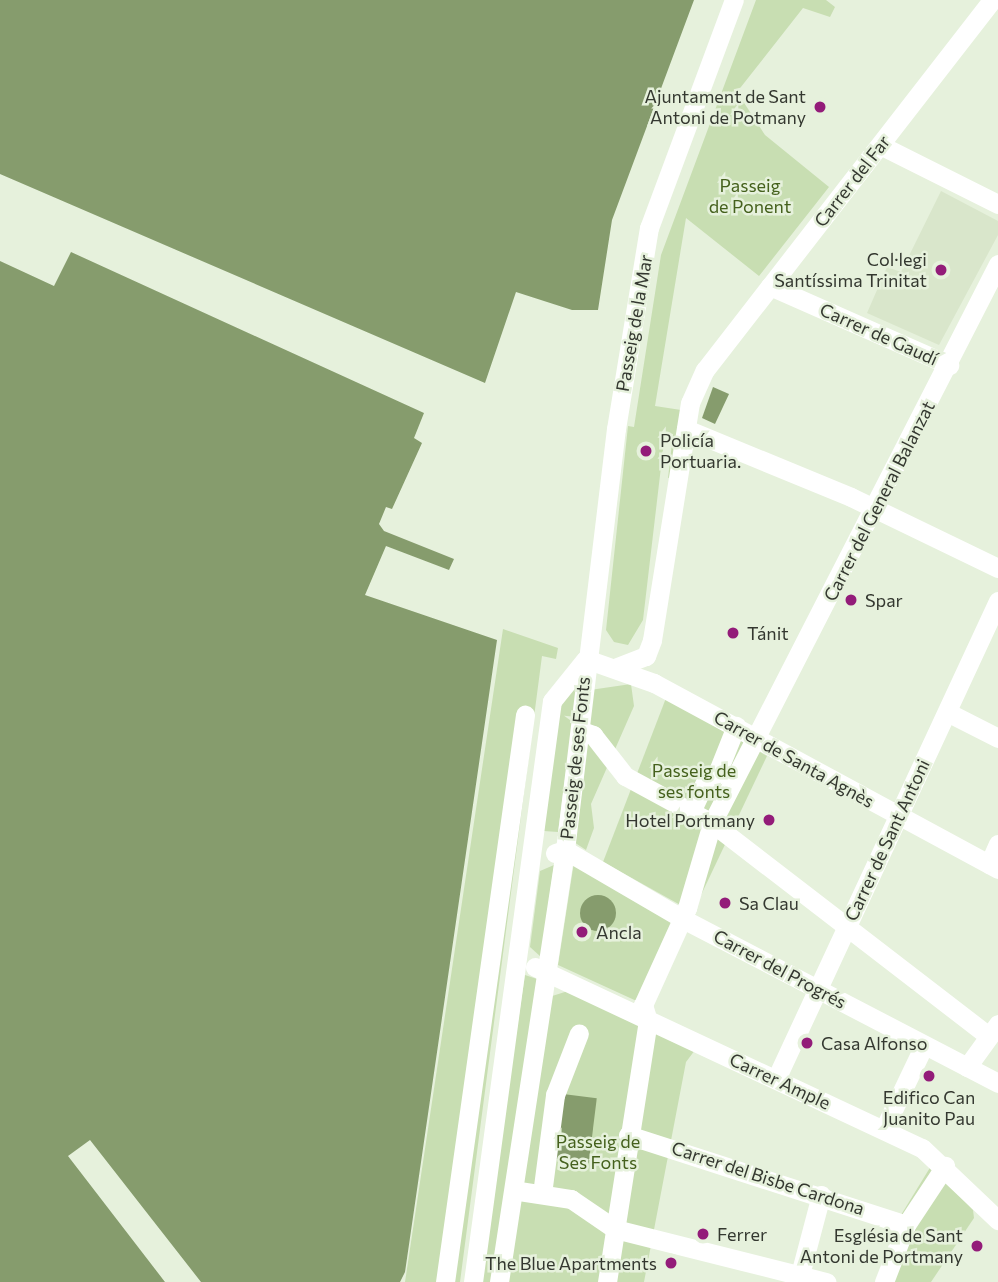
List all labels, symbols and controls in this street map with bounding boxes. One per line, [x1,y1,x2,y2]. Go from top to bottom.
place label: Ajuntament de Sant Antoni de Potmany [644,86,806,128]
marker: Ajuntament de Sant Antoni de Potmany [812,99,828,115]
street label: Carrer del Far [809,131,895,231]
park label: Passeig de Ponent [709,175,791,218]
place label: Col·legi Santíssima Trinitat [774,249,927,292]
street label: Passeig de la Mar [611,253,657,393]
marker: Col·legi Santíssima Trinitat [933,262,949,278]
street label: Carrer de Gaudí [817,298,941,370]
street label: Carrer del General Balanzat [819,397,939,605]
place label: Policía Portuaria. [660,430,741,472]
marker: Policía Portuaria. [638,443,654,459]
place label: Spar [865,589,903,611]
marker: Spar [843,592,859,608]
place label: Tánit [747,622,789,644]
marker: Tánit [725,625,741,641]
street label: Passeig de ses Fonts [556,676,594,840]
street label: Carrer de Santa Agnès [710,706,878,812]
street label: Carrer de Sant Antoni [840,756,934,924]
park label: Passeig de ses fonts [652,760,736,802]
place label: Hotel Portmany [625,809,755,831]
marker: Hotel Portmany [761,812,777,828]
place label: Sa Clau [739,892,799,914]
marker: Sa Clau [717,895,733,911]
place label: Ancla [596,921,642,943]
marker: Ancla [574,924,590,940]
street label: Carrer del Progrés [710,925,850,1013]
place label: Casa Alfonso [821,1032,927,1054]
marker: Casa Alfonso [799,1035,815,1051]
street label: Carrer Ample [726,1048,834,1114]
marker: Edifico Can Juanito Pau [921,1068,937,1084]
place label: Edifico Can Juanito Pau [883,1087,975,1130]
park label: Passeig de Ses Fonts [556,1131,640,1174]
street label: Carrer del Bisbe Cardona [669,1137,867,1219]
place label: Ferrer [717,1223,767,1245]
place label: Església de Sant Antoni de Portmany [800,1225,963,1268]
marker: Ferrer [695,1226,711,1242]
marker: Església de Sant Antoni de Portmany [969,1238,985,1254]
place label: The Blue Apartments [485,1252,657,1274]
marker: The Blue Apartments [663,1255,679,1271]

